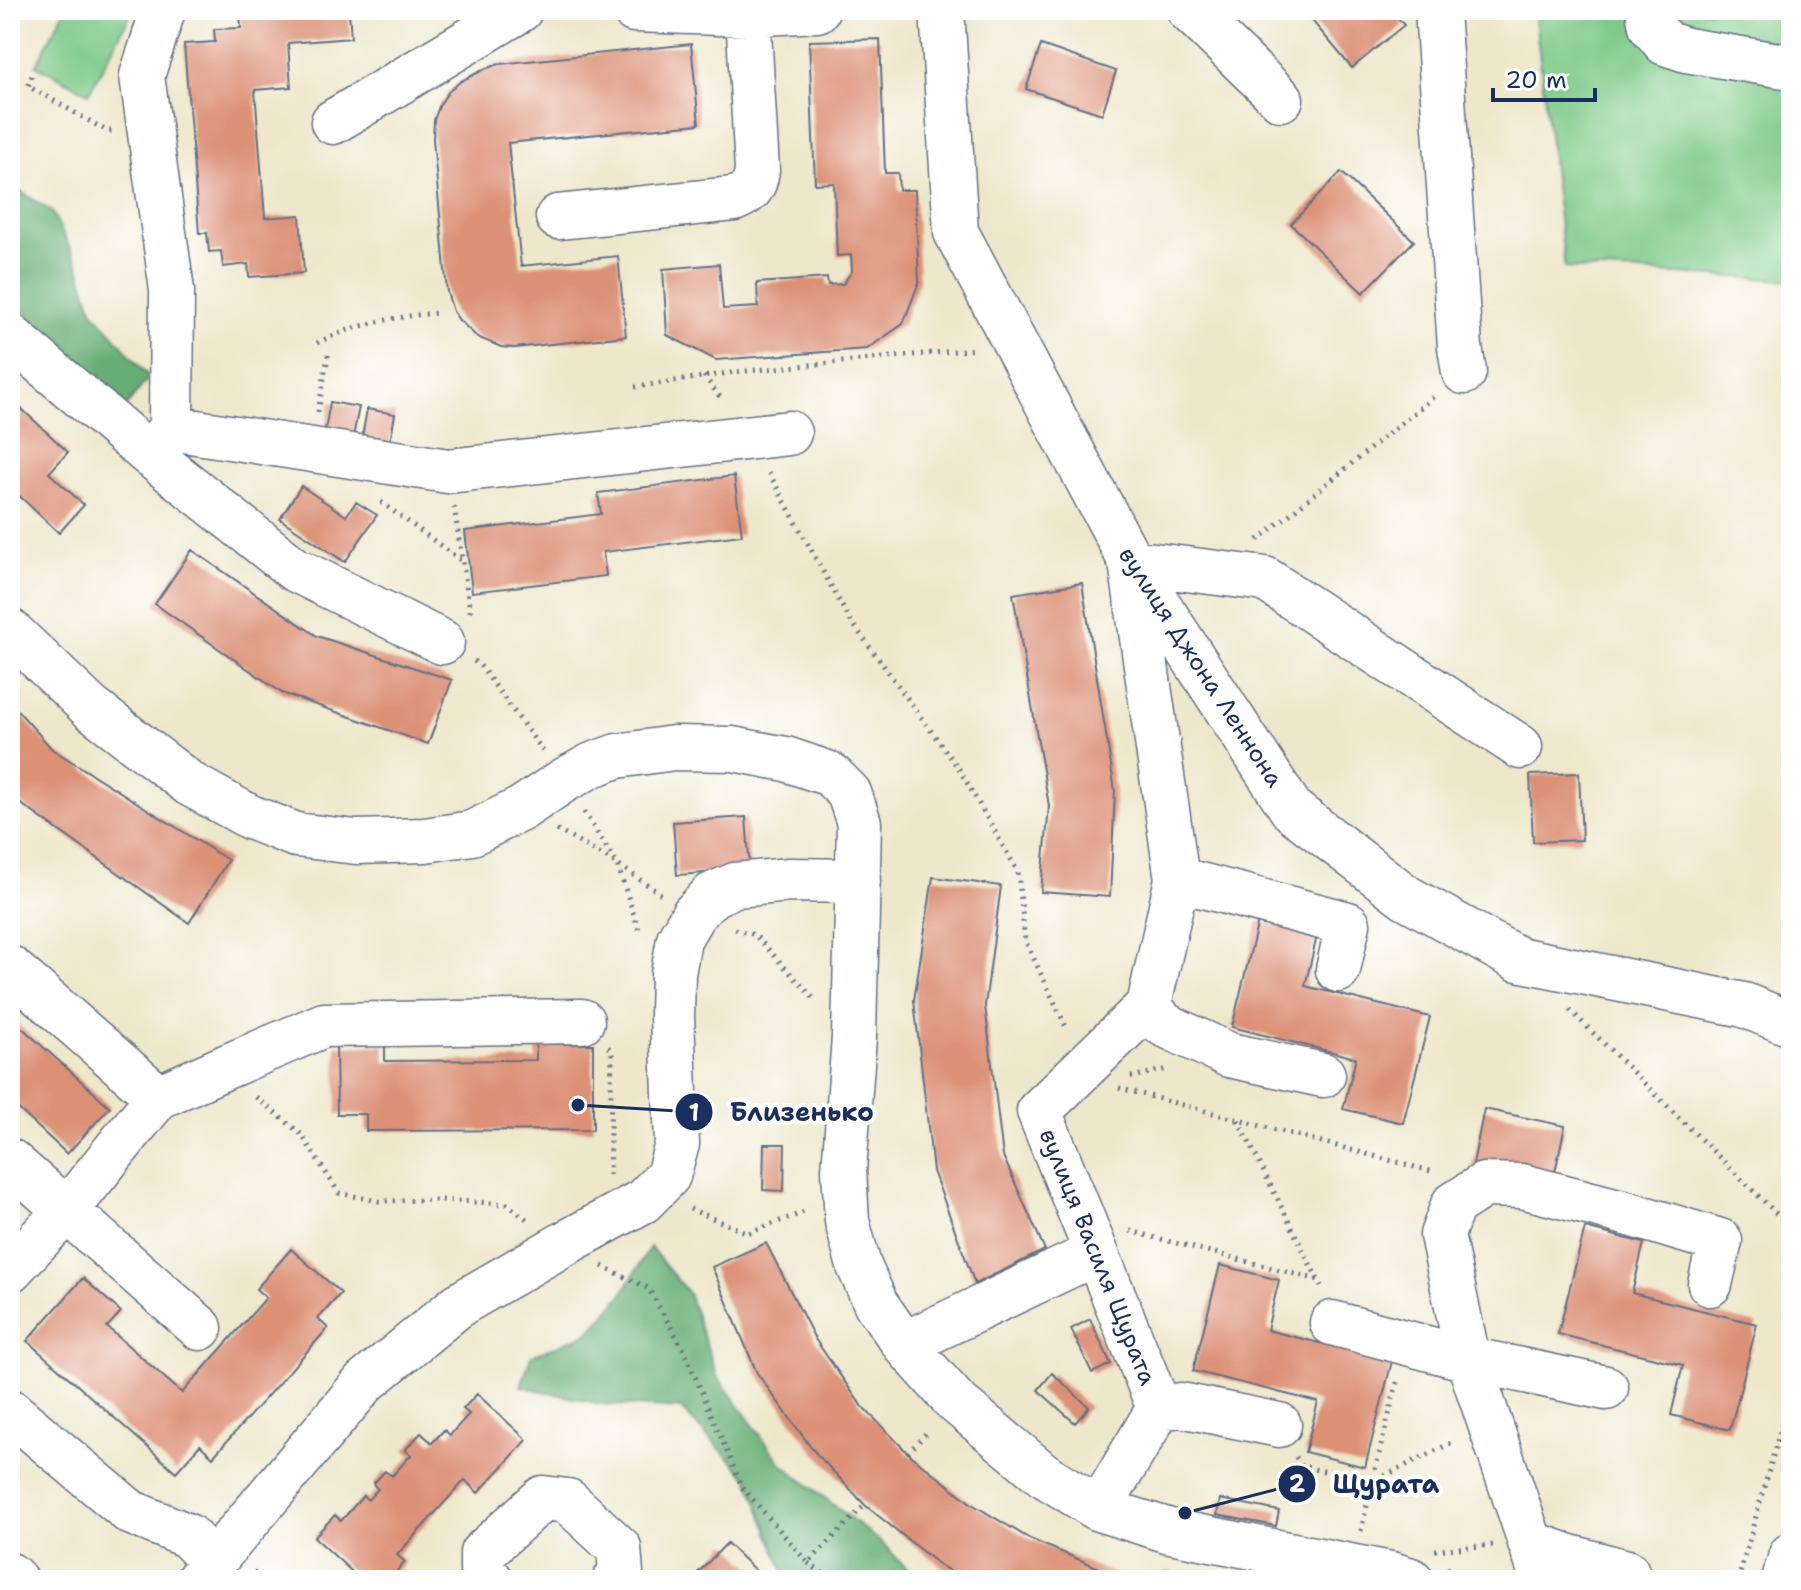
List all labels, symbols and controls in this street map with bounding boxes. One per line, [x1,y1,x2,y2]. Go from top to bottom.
scale bar [1493,52,1595,102]
text: 20 m [1505,64,1567,96]
street label: вулиця Джона Леннона [1111,541,1291,793]
callout: Близенько [674,1087,890,1137]
text: Близенько [730,1094,874,1129]
text: 1 [689,1097,699,1129]
street label: вулиця Василя Щурата [1032,1124,1164,1390]
callout: Щурата [1277,1459,1456,1509]
text: Щурата [1333,1466,1440,1501]
text: 2 [1289,1468,1306,1500]

